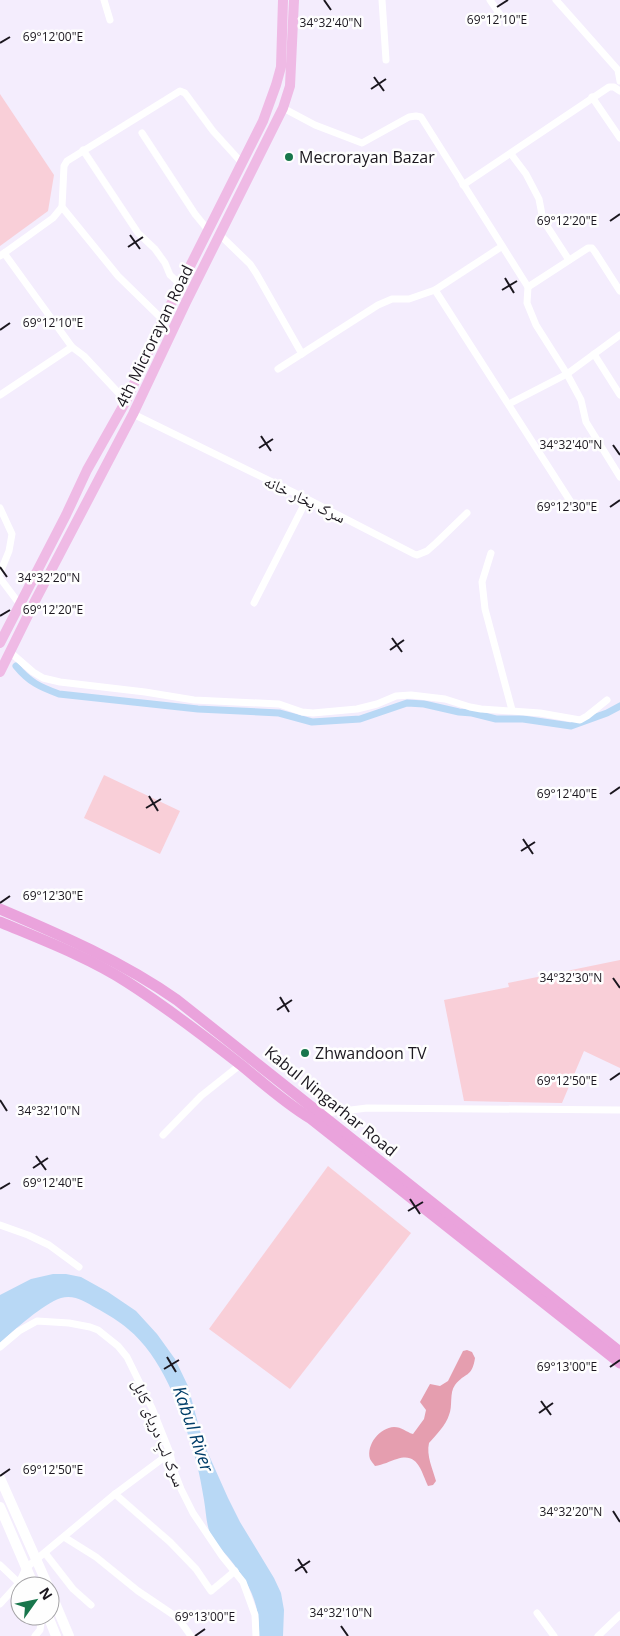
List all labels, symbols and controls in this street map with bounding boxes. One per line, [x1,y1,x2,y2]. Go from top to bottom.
text: 69°12'10"E [467,11,527,28]
text: 34°32'40"N [300,14,362,31]
text: 69°12'00"E [23,28,83,45]
place label: Mecrorayan Bazar [299,146,435,168]
marker: Mecrorayan Bazar [283,151,295,163]
text: 69°12'20"E [537,212,597,229]
street label: 4th Microrayan Road [110,261,198,411]
text: 69°12'10"E [23,314,83,331]
text: 34°32'40"N [540,436,602,453]
street label: سرک بخار خانه [261,470,349,528]
text: 69°12'30"E [537,498,597,515]
text: 34°32'20"N [18,569,80,586]
text: 69°12'20"E [23,601,83,618]
text: 69°12'40"E [537,785,597,802]
text: 69°12'30"E [23,887,83,904]
text: 34°32'30"N [540,969,602,986]
street label: Kabul Ningarhar Road [260,1041,402,1161]
place label: Zhwandoon TV [315,1042,427,1064]
marker: Zhwandoon TV [299,1047,311,1059]
text: 69°12'50"E [537,1072,597,1089]
text: 34°32'10"N [18,1102,80,1119]
text: 69°12'40"E [23,1174,83,1191]
text: 69°13'00"E [537,1358,597,1375]
street label: سرک لبِ دریای کابل [126,1376,191,1491]
water label: Kabul River [168,1382,220,1476]
text: 69°12'50"E [23,1461,83,1478]
text: 34°32'20"N [540,1503,602,1520]
north arrow [10,1576,60,1626]
text: N [35,1584,57,1604]
text: 34°32'10"N [310,1604,372,1621]
text: 69°13'00"E [175,1608,235,1625]

